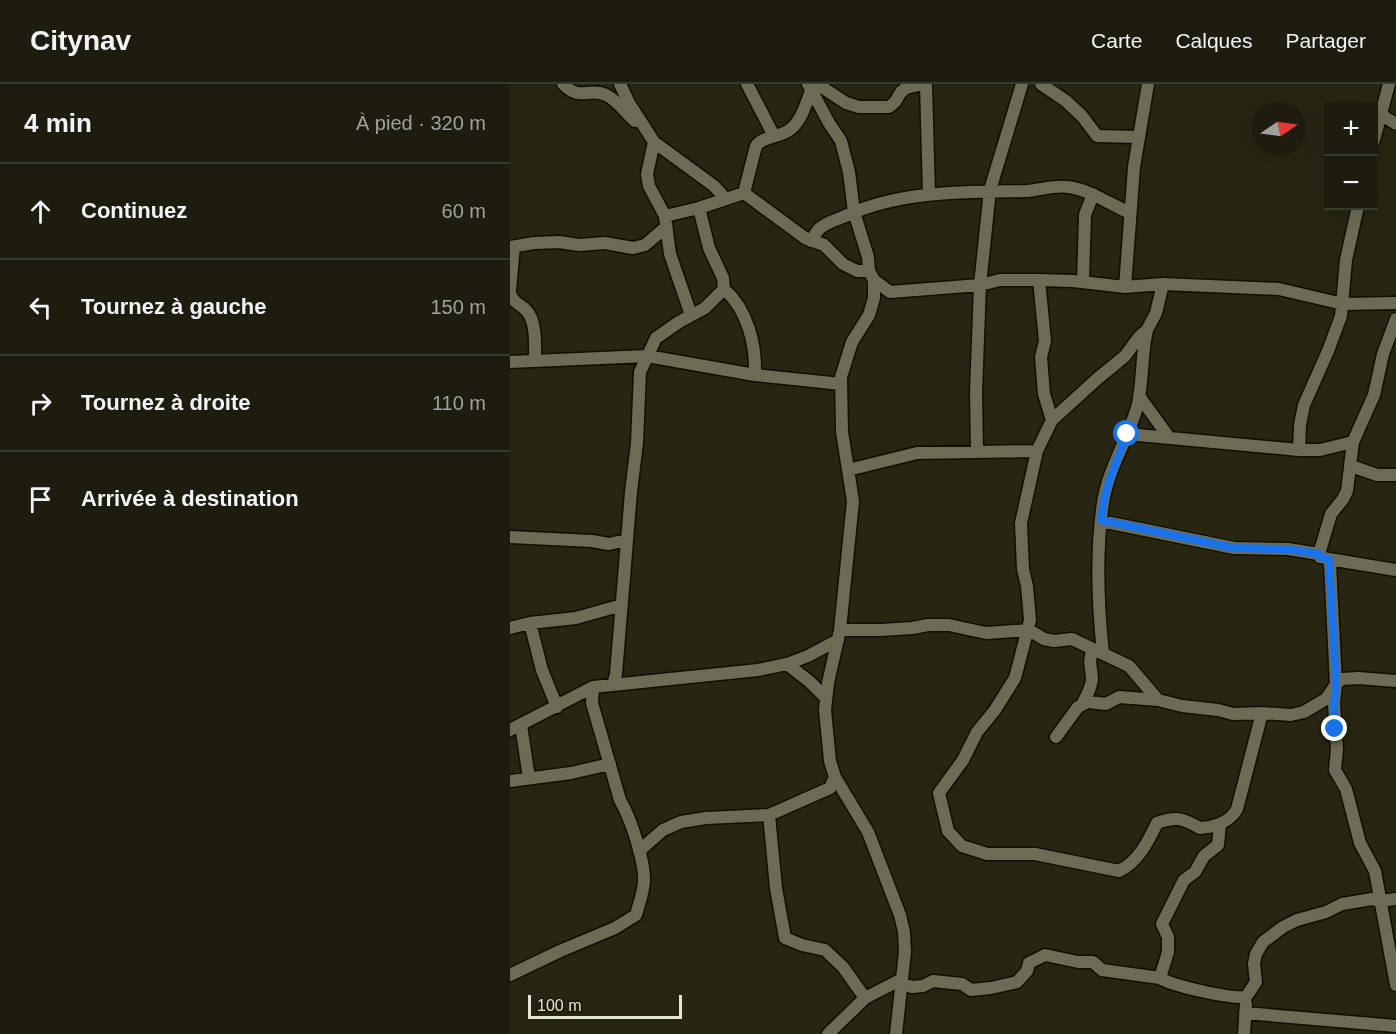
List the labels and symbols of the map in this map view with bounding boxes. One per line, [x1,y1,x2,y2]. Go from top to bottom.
north arrow [1252,102,1306,156]
route start [1113,420,1139,446]
route end [1321,715,1347,741]
scale bar [528,992,682,1020]

